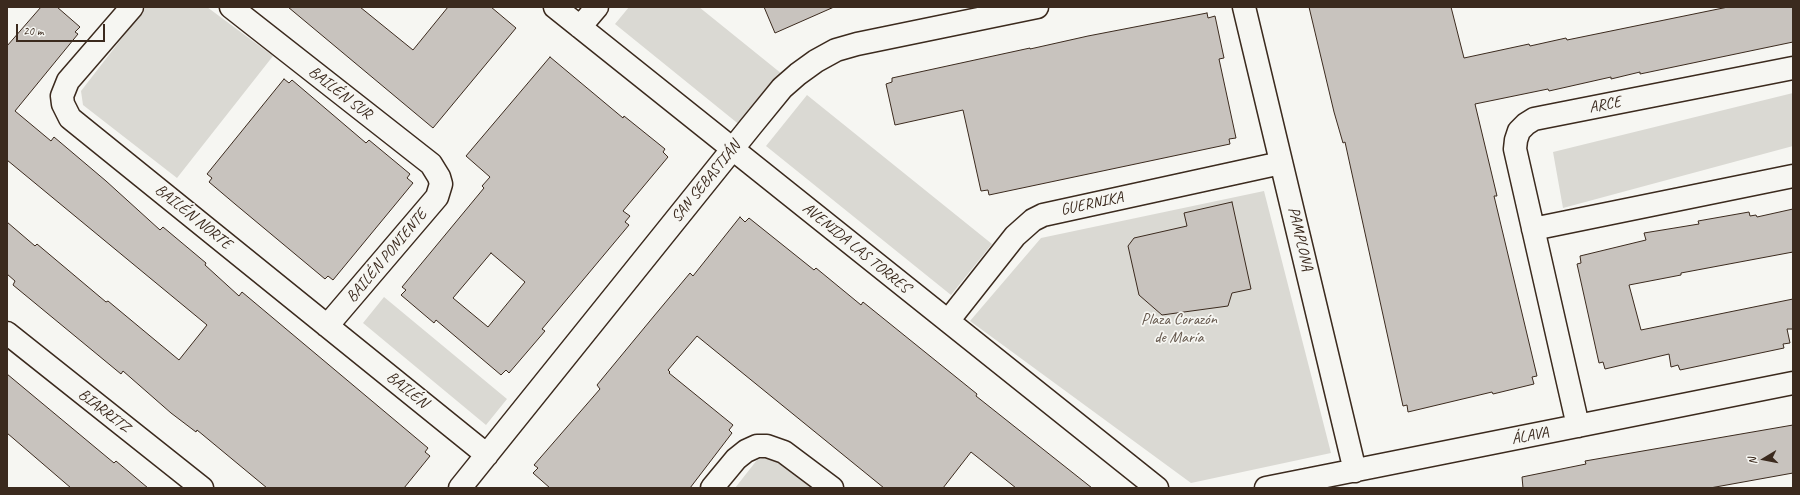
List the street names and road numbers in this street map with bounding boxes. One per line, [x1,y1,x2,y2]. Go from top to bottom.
street label: BAILÉN SUR [304,62,376,124]
street label: ARCE [1587,92,1623,118]
street label: SAN SEBASTIÁN [667,137,745,227]
street label: BAILÉN NORTE [151,180,235,254]
street label: GUERNIKA [1059,188,1125,220]
street label: AVENIDA LAS TORRES [798,199,914,297]
street label: PAMPLONA [1283,205,1317,273]
street label: BAILÉN PONIENTE [343,206,431,306]
street label: BAILÉN [382,367,432,413]
street label: BIARRITZ [74,385,134,437]
street label: ÁLAVA [1510,423,1550,449]

